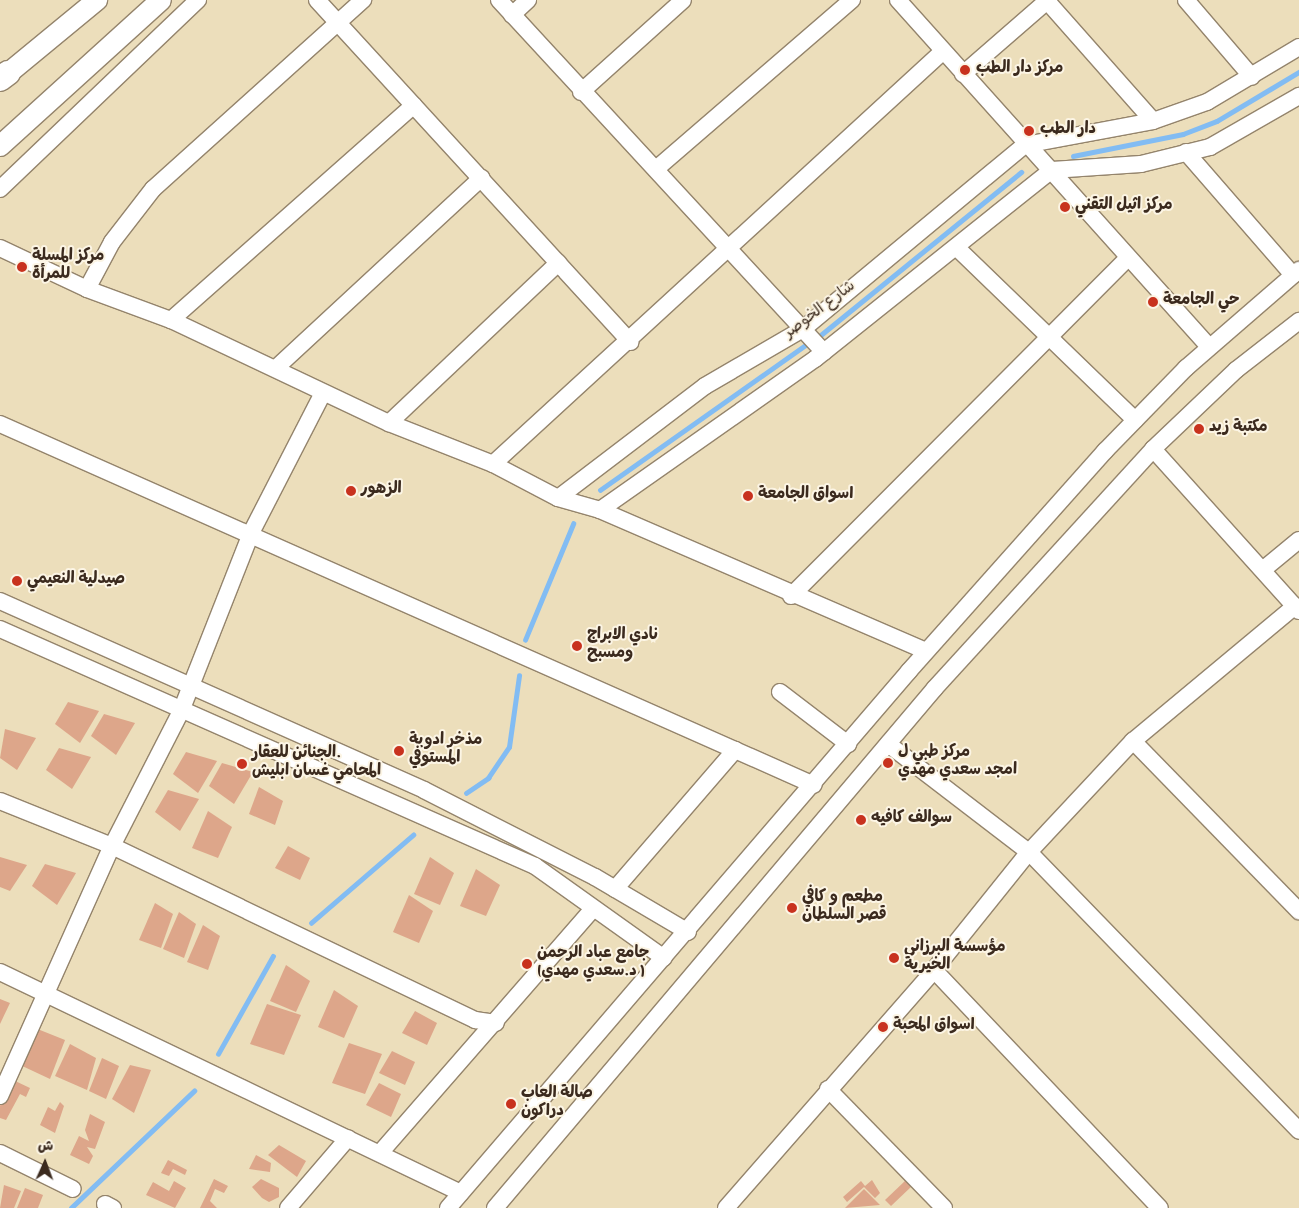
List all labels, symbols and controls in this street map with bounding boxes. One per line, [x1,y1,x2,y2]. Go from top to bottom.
place label: مركز دار الطب [976,60,1063,80]
marker: مركز دار الطب [958,63,972,77]
place label: دار الطب [1040,121,1096,141]
marker: دار الطب [1022,124,1036,138]
place label: مركز اثيل التقني [1075,197,1172,217]
marker: مركز اثيل التقني [1059,201,1071,213]
place label: مركز المسلة للمرأة [32,248,104,286]
marker: مركز المسلة للمرأة [16,261,28,273]
street label: شارع الخوصر [782,278,860,344]
place label: حي الجامعة [1163,292,1240,312]
marker: حي الجامعة [1147,296,1159,308]
place label: مكتبة زيد [1209,419,1268,439]
marker: مكتبة زيد [1193,423,1205,435]
place label: الزهور [361,481,402,501]
marker: الزهور [345,485,357,497]
place label: اسواق الجامعة [758,486,853,506]
marker: اسواق الجامعة [742,490,754,502]
place label: صيدلية النعيمي [27,571,125,591]
marker: صيدلية النعيمي [11,575,23,587]
place label: نادي الابراج ومسبح [587,627,658,665]
marker: نادي الابراج ومسبح [571,640,583,652]
place label: مذخر ادویة المستوفي [409,732,482,770]
place label: مركز طبي ل امجد سعدي مهدي [898,744,1017,782]
place label: الجنائن للعقار. المحامي غسان ابليش [252,745,381,783]
marker: مذخر ادویة المستوفي [393,745,405,757]
marker: مركز طبي ل امجد سعدي مهدي [882,757,894,769]
marker: الجنائن للعقار. المحامي غسان ابليش [236,758,248,770]
place label: سوالف كافيه [871,810,952,830]
marker: سوالف كافيه [855,814,867,826]
place label: مطعم و كافي قصر السلطان [802,889,886,927]
marker: مطعم و كافي قصر السلطان [786,902,798,914]
place label: مؤسسة البرزاني الخيرية [904,939,1006,977]
place label: جامع عباد الرحمن (د.سعدي مهدي ) [537,945,649,983]
marker: مؤسسة البرزاني الخيرية [888,952,900,964]
marker: جامع عباد الرحمن (د.سعدي مهدي ) [521,958,533,970]
place label: اسواق المحبة [893,1017,975,1037]
marker: اسواق المحبة [877,1021,889,1033]
place label: صالة العاب دراكون [521,1085,593,1123]
marker: صالة العاب دراكون [505,1098,517,1110]
north arrow [20,1138,70,1188]
text: ش [38,1139,54,1156]

